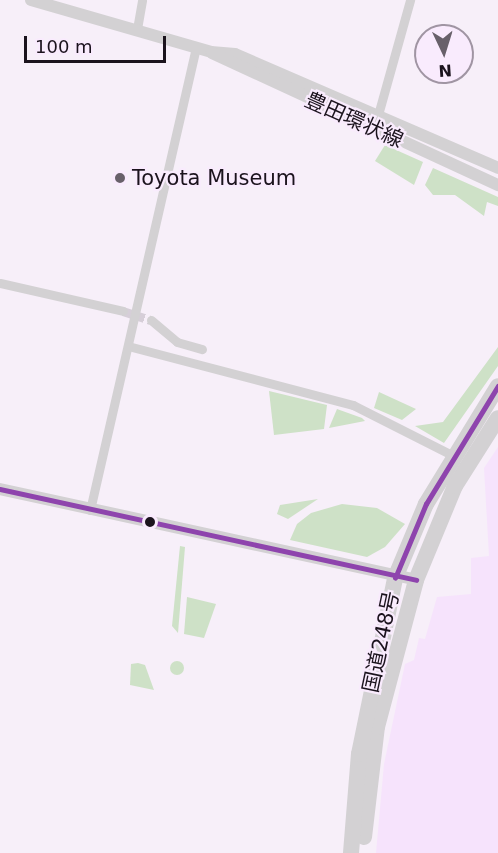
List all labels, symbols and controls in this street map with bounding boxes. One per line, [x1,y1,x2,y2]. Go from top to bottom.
scale bar [27,24,170,62]
north arrow [414,24,474,84]
text: 100 m [35,36,93,57]
text: N [438,61,453,80]
street label: 豊田環状線 [301,87,407,153]
place label: Toyota Museum [132,165,296,191]
marker: Toyota Museum [113,171,127,185]
unlabelled marker [144,516,156,528]
street label: 国道248号 [358,589,404,695]

